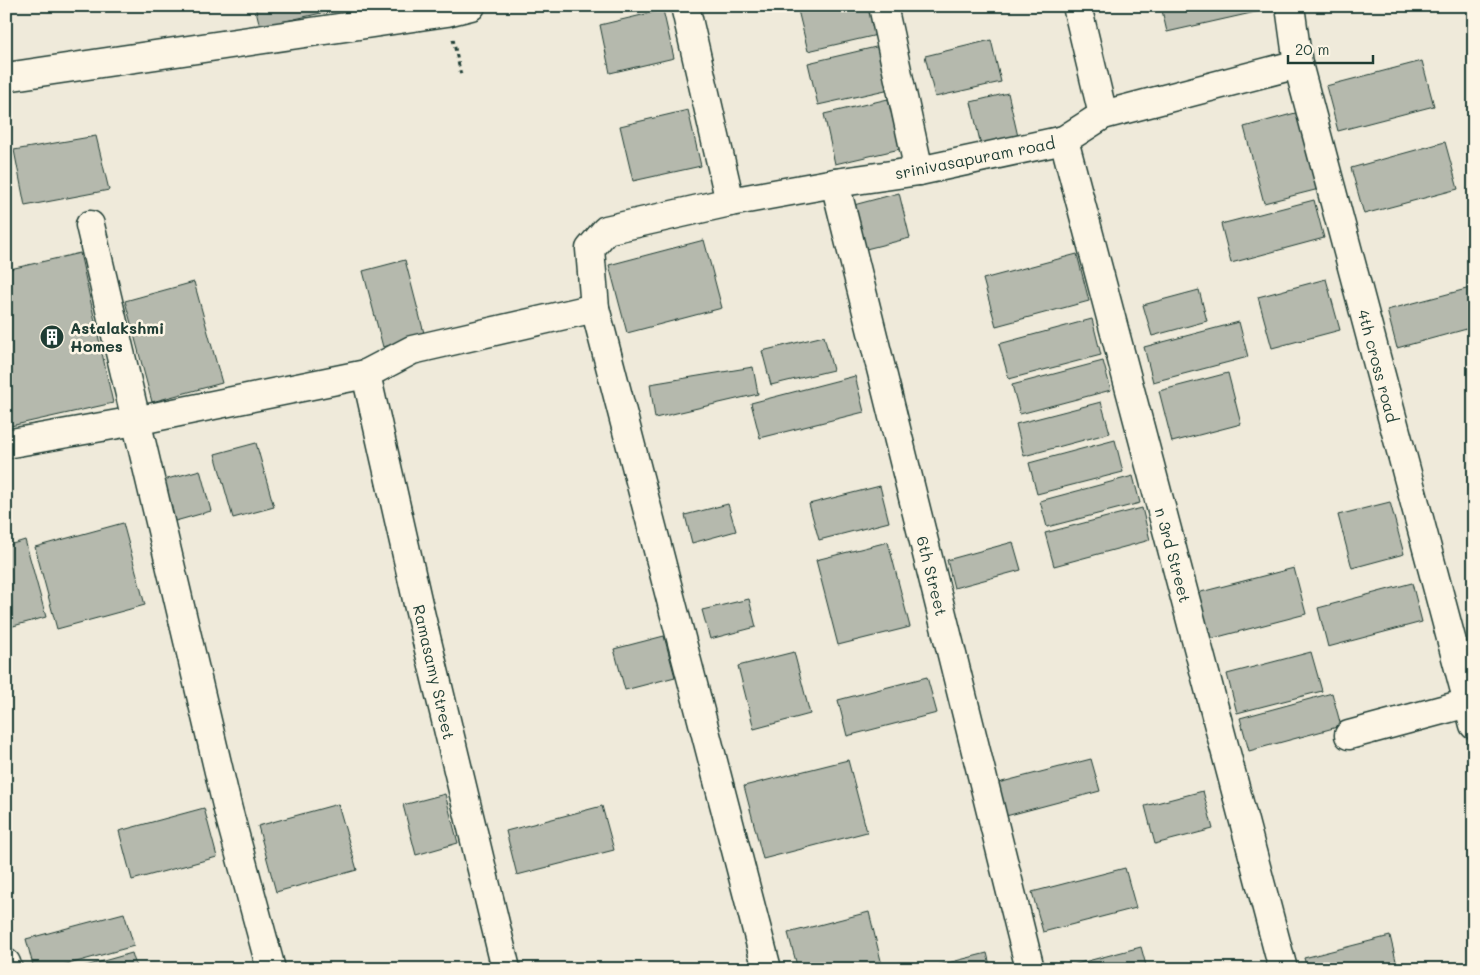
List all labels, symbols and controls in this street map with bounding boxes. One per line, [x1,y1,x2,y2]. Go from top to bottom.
scale bar [1288,32,1372,64]
text: 20 m [1295,39,1329,59]
street label: srinivasapuram road [893,132,1057,183]
street label: 4th cross road [1353,307,1404,425]
place label: Astalakshmi Homes [70,317,164,356]
building icon: Astalakshmi Homes [39,324,65,350]
street label: n 3rd Street [1151,505,1196,605]
street label: 6th Street [912,534,953,618]
street label: Ramasamy Street [409,602,460,741]

